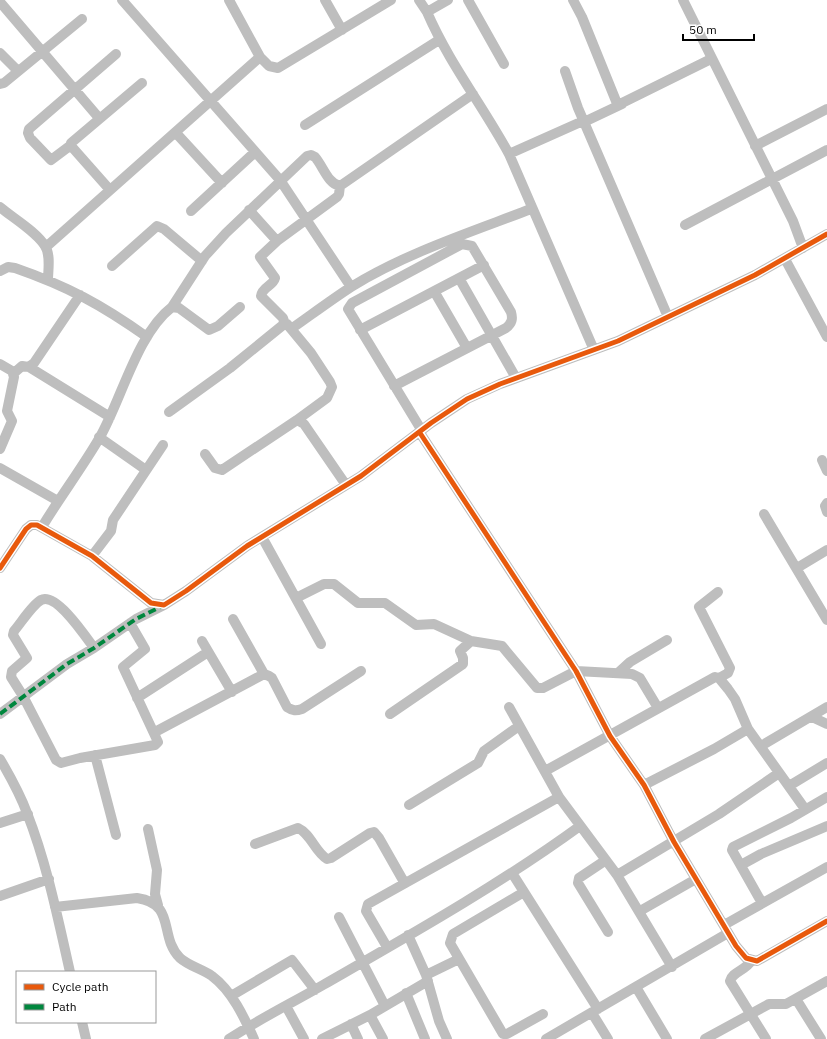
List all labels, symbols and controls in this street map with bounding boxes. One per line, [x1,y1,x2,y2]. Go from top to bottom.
scale bar [683,16,754,42]
text: 50 m [689,22,717,37]
legend [16,971,156,1023]
text: Cycle path [52,979,109,994]
text: Path [52,999,77,1014]

